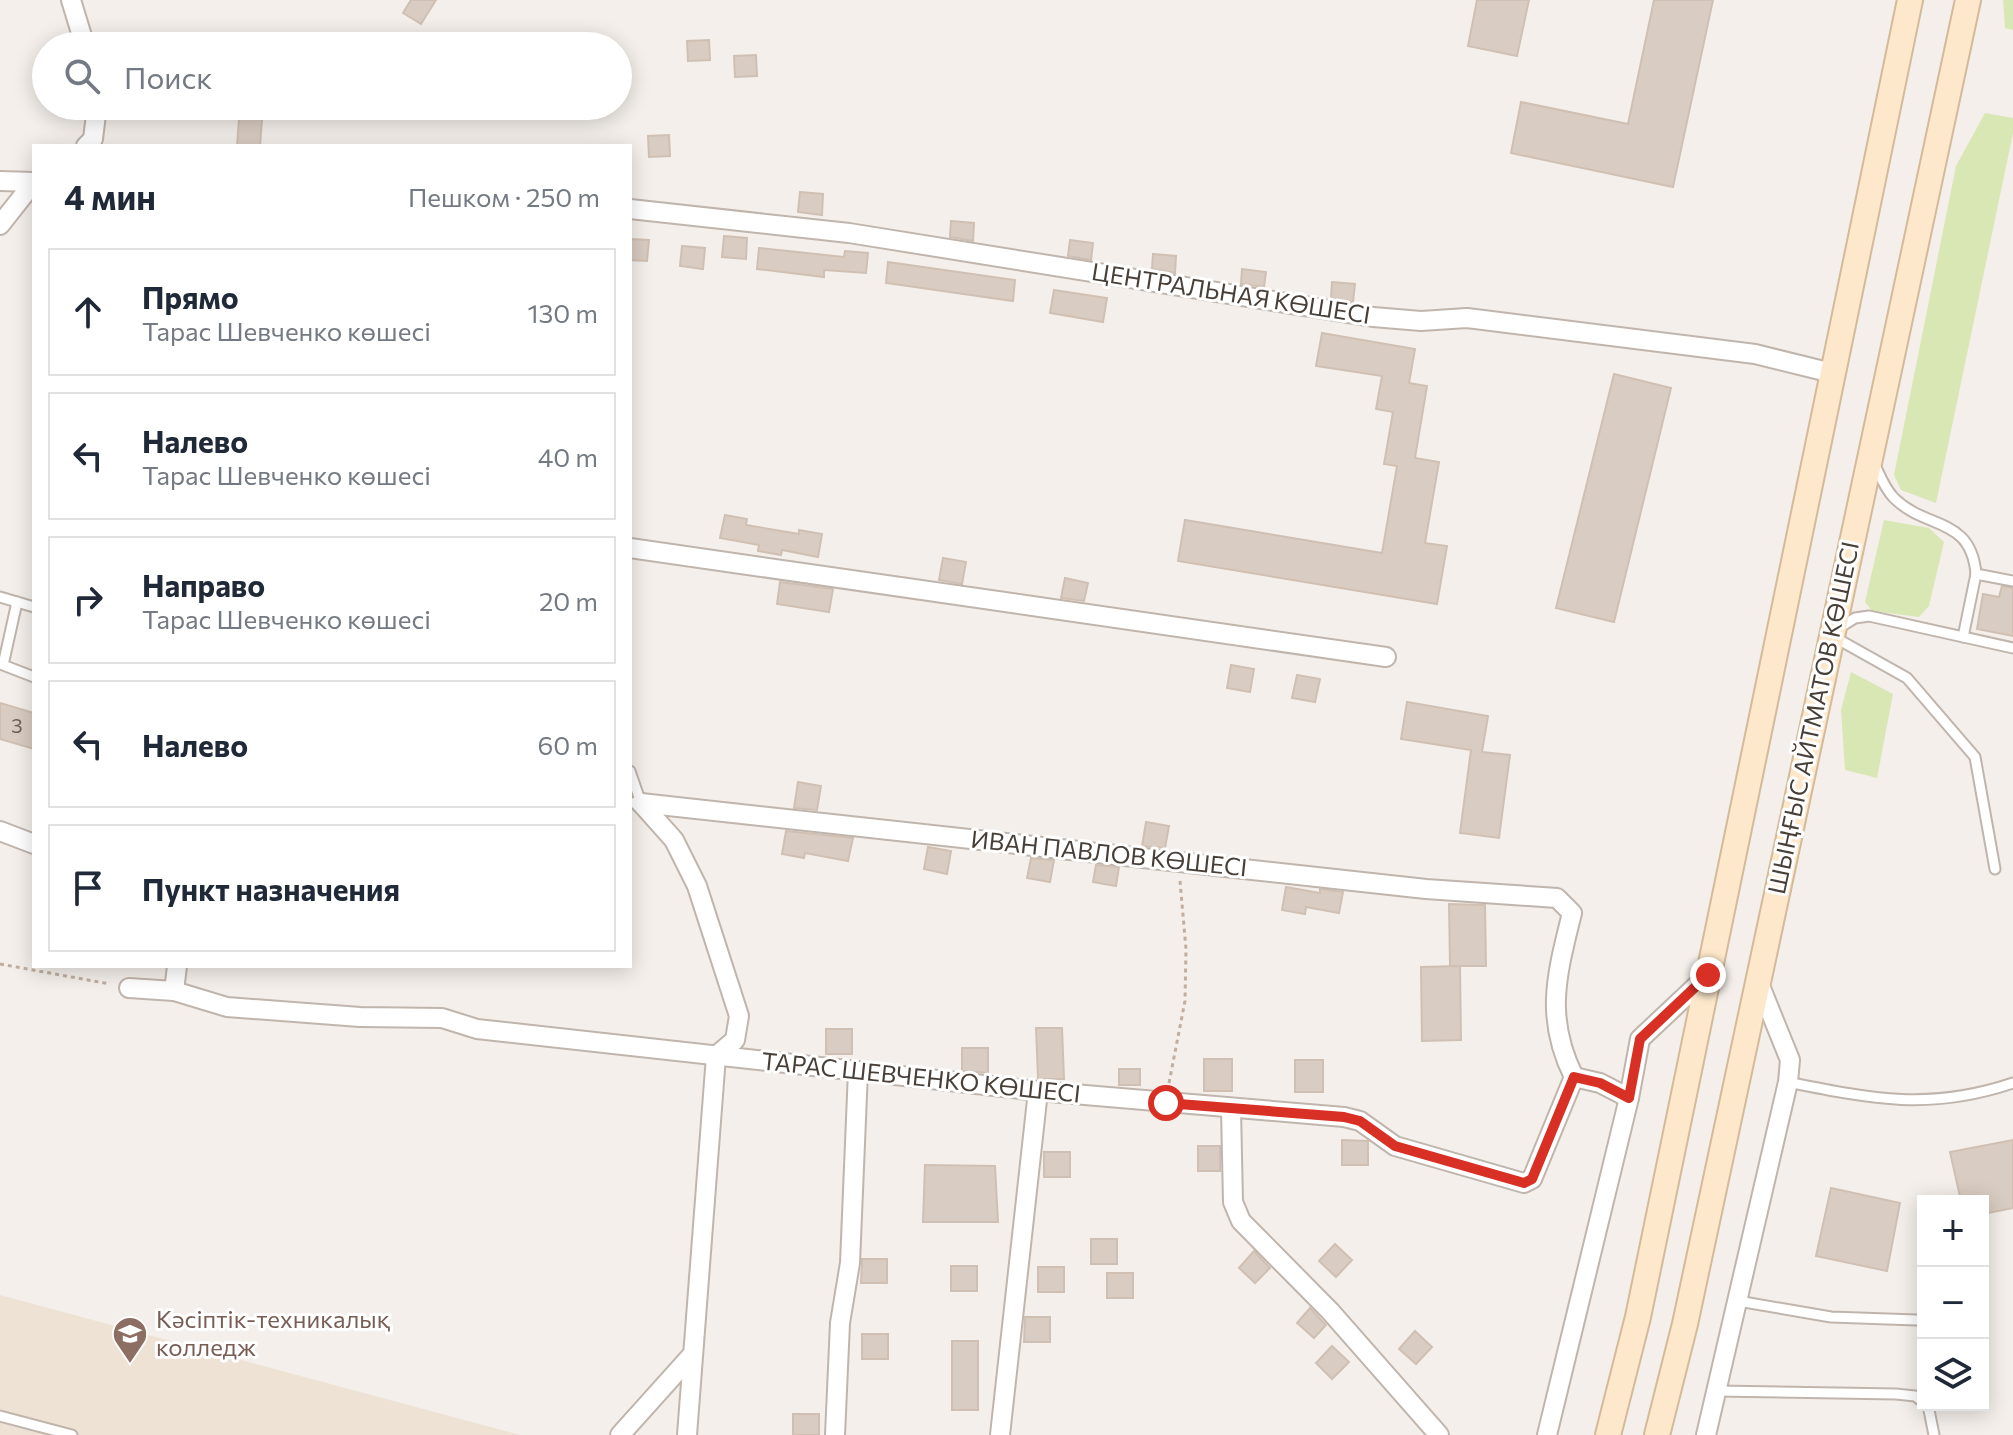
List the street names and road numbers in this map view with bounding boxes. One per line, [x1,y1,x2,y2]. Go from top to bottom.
street label: ЦЕНТРАЛЬНАЯ КӨШЕСІ [1090,256,1373,329]
street label: ШЫҢҒЫС АЙТМАТОВ КӨШЕСІ [1761,539,1864,897]
street label: ИВАН ПАВЛОВ КӨШЕСІ [970,824,1249,881]
street label: ТАРАС ШЕВЧЕНКО КӨШЕСІ [760,1045,1082,1108]

